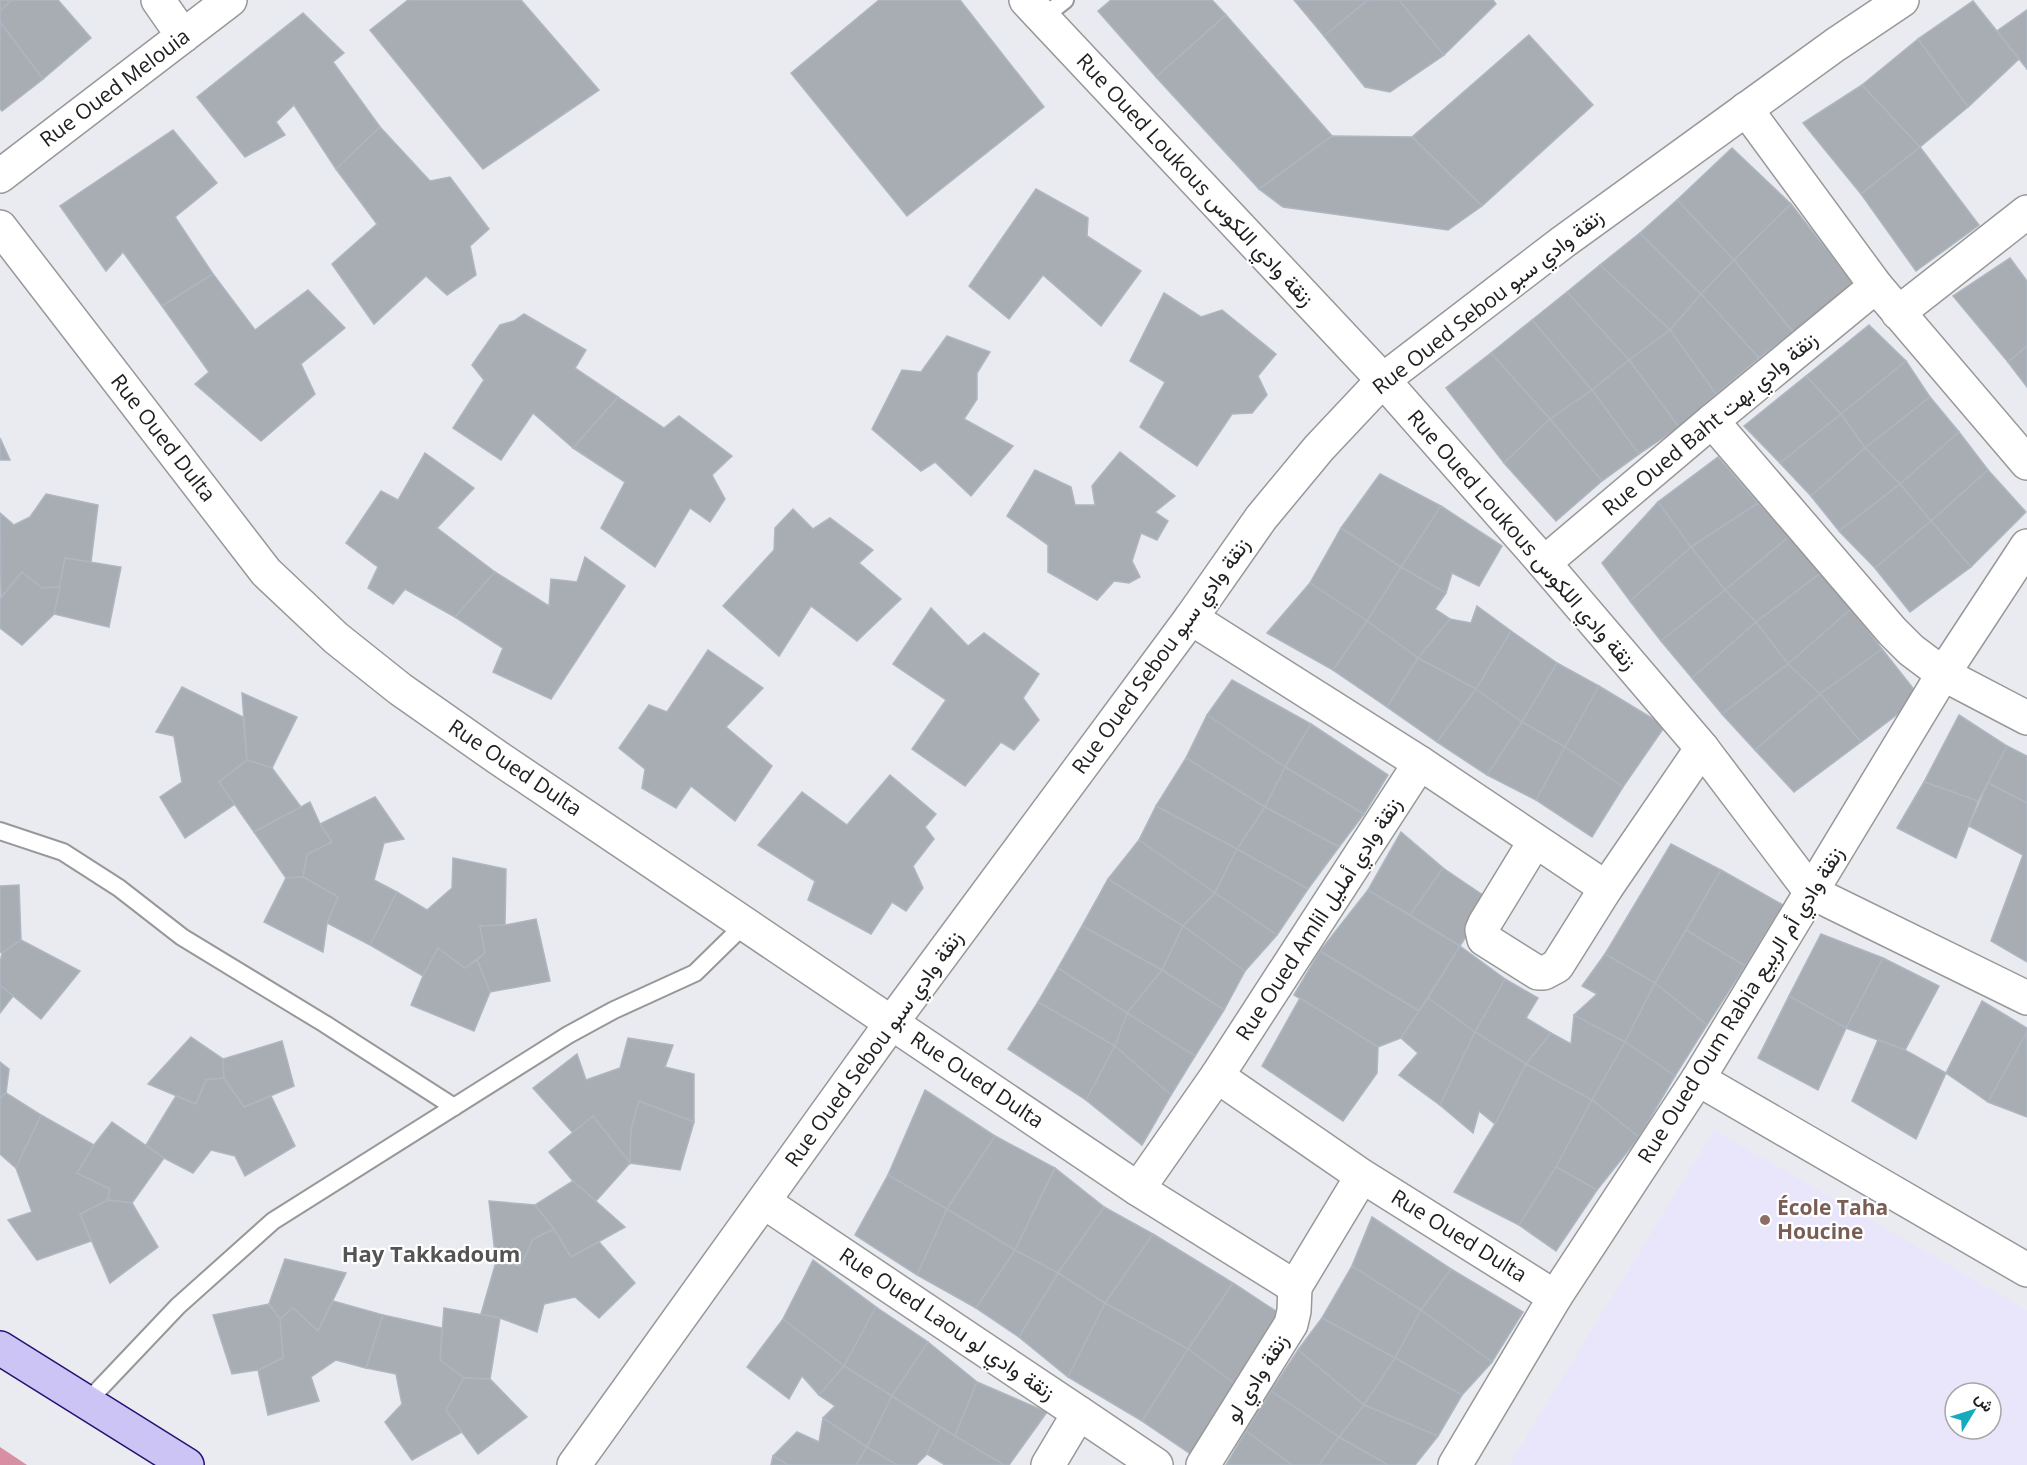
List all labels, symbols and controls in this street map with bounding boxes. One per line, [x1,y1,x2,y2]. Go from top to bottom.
street label: Rue Oued Melouia [34,22,195,153]
street label: Rue Oued Loukous زنقة وادي اللكوس [1068,47,1321,315]
street label: Rue Oued Sebou زنقة وادي سبو [1366,202,1611,403]
street label: Rue Oued Baht زنقة وادي بهت [1596,325,1825,525]
street label: Rue Oued Dulta [105,368,223,507]
street label: Rue Oued Loukous زنقة وادي اللكوس [1399,403,1644,678]
street label: Rue Oued Sebou زنقة وادي سبو [1065,532,1259,782]
street label: Rue Oued Dulta [443,712,588,822]
street label: Rue Oued Amlil زنقة وادي أمليل [1229,791,1411,1048]
street label: Rue Oued Oum Rabia زنقة وادي أم الربيع [1631,841,1853,1170]
street label: Rue Oued Sebou زنقة وادي سبو [778,925,972,1175]
street label: Rue Oued Dulta [905,1024,1050,1134]
street label: Rue Oued Dulta [1386,1182,1533,1288]
place label: École Taha Houcine [1777,1193,1888,1245]
marker: École Taha Houcine [1758,1213,1772,1227]
district label: Hay Takkadoum [342,1238,520,1268]
street label: Rue Oued Laou زنقة وادي لو [832,1240,1061,1409]
street label: زنقة وادي لو [1218,1328,1298,1429]
north arrow [1943,1381,2003,1441]
text: ش [1970,1387,1999,1416]

